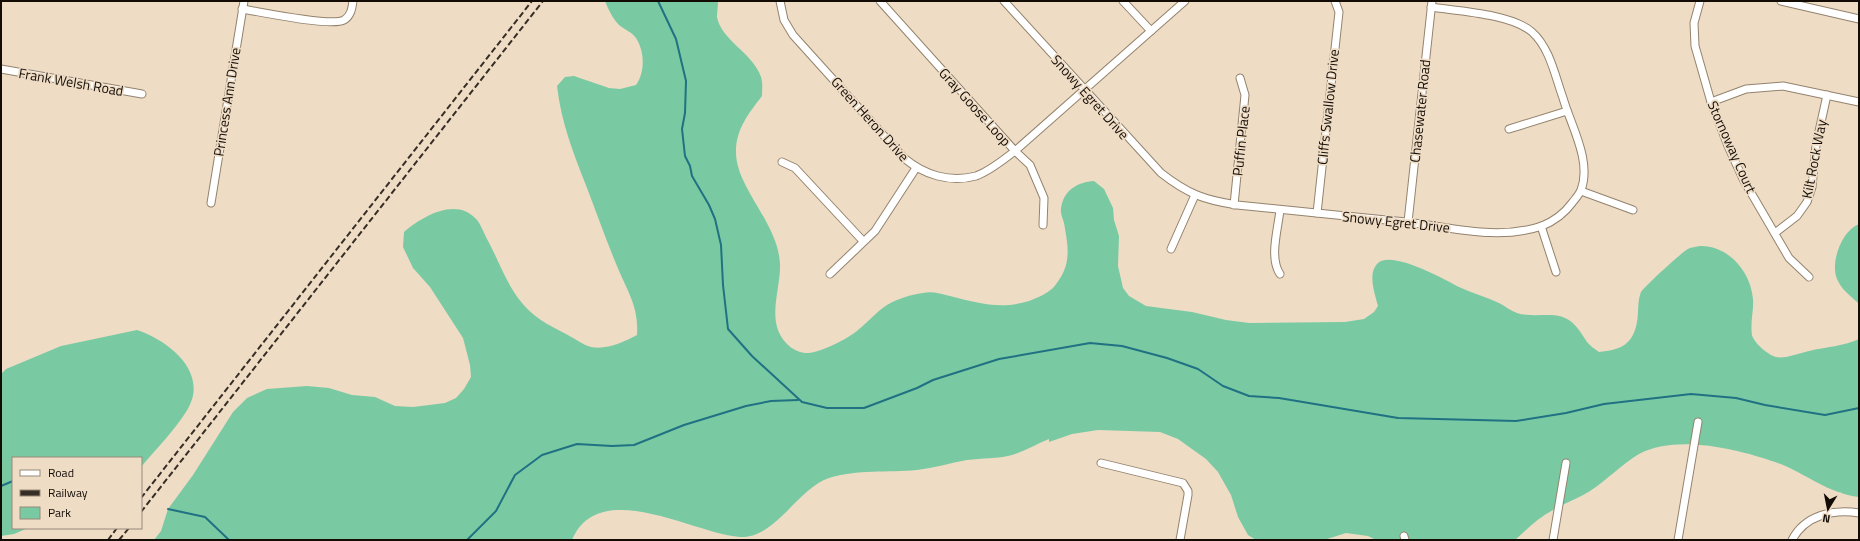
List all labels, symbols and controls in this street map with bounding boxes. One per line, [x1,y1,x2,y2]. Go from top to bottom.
street label: Princess Ann Drive [208,46,245,158]
street label: Cliffs Swallow Drive [1311,48,1344,166]
street label: Snowy Egret Drive [1046,49,1134,144]
street label: Chasewater Road [1404,58,1435,164]
street label: Frank Welsh Road [17,62,125,101]
street label: Gray Goose Loop [934,63,1016,151]
street label: Green Heron Drive [826,72,914,166]
street label: Stornoway Court [1703,97,1762,196]
street label: Puffin Place [1226,105,1255,177]
street label: Kilt Rock Way [1796,117,1831,200]
street label: Snowy Egret Drive [1341,205,1451,238]
legend [12,457,142,529]
text: Road [48,463,74,482]
text: Railway [48,483,88,502]
north arrow [1808,489,1848,529]
text: Park [48,503,71,522]
text: N [1821,510,1831,527]

